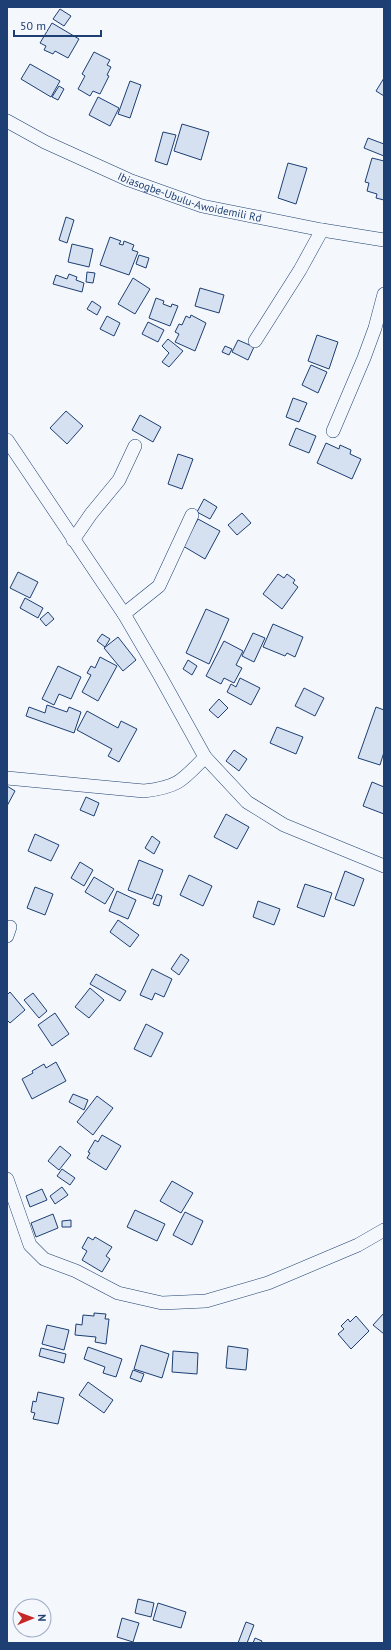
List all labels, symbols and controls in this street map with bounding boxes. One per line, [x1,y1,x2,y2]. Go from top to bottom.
scale bar [14,12,101,38]
text: 50 m [20,18,46,33]
street label: Ibiasogbe-Ubulu-Awoidemili Rd [116,169,263,225]
north arrow [12,1598,52,1638]
text: N [35,1614,49,1622]

